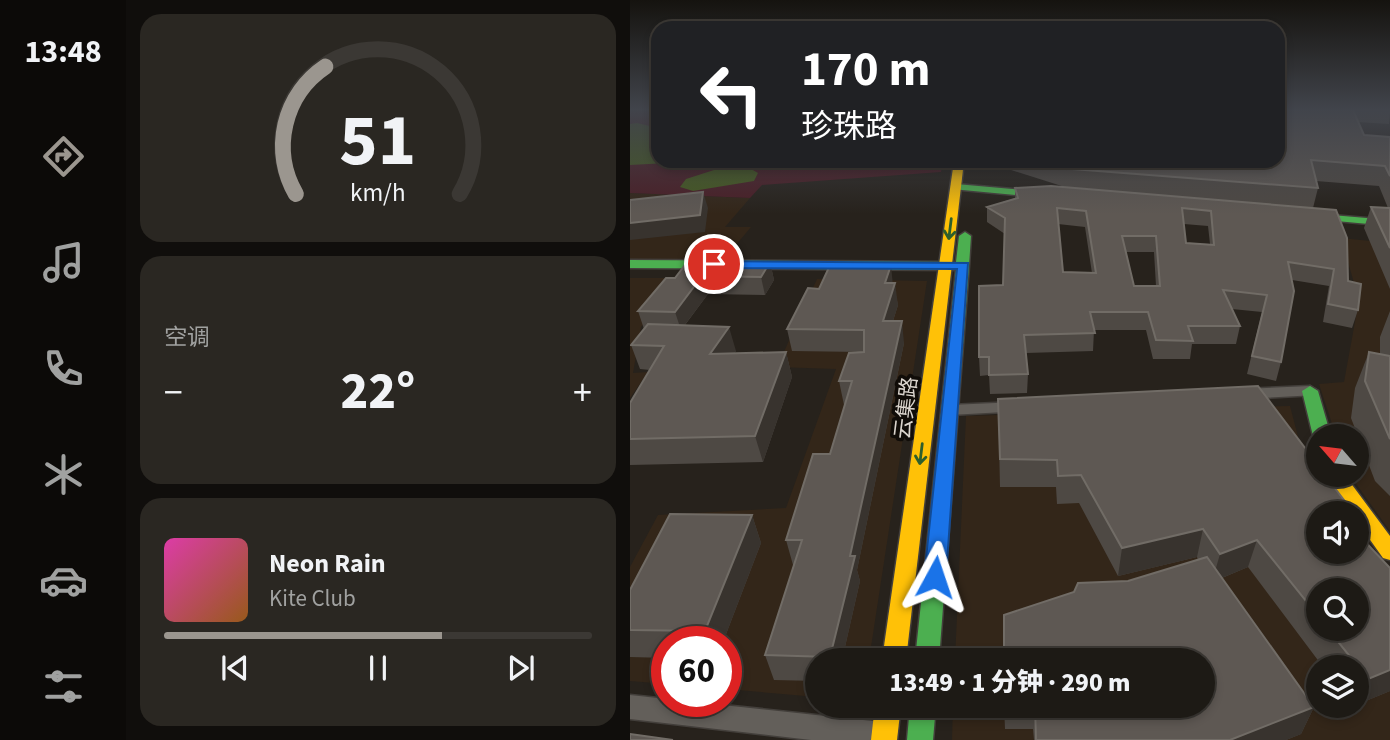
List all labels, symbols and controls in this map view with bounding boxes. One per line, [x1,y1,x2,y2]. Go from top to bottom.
text: 13:48 [24,29,102,75]
text: 170 m [801,35,930,105]
icon: left [686,49,777,140]
text: 51 [340,89,416,193]
text: 珍珠路 [801,104,897,150]
icon: directions [39,132,88,181]
text: km/h [350,175,406,211]
one-way arrow [944,217,957,240]
pin [684,234,744,294]
icon: music [39,238,88,287]
icon: arrive [695,245,733,283]
text: 空调 [164,321,210,354]
icon: phone [39,344,88,393]
text: 22° [341,355,415,429]
text: − [164,366,183,420]
text: + [573,366,592,420]
street label: 云集路 [887,375,925,441]
north arrow [1306,424,1368,486]
map controls [1306,424,1369,718]
one-way arrow [914,442,927,465]
icon: climate [39,450,88,499]
button: sound [1306,501,1369,564]
position arrow [898,540,972,614]
text: Neon Rain [269,545,386,582]
icon: car [39,556,88,605]
button: search [1306,578,1369,641]
text: Kite Club [269,582,356,615]
speed limit sign: 60 [651,626,742,717]
icon: previous [216,649,254,687]
icon: pause [359,649,397,687]
icon: next [502,649,540,687]
button: layers [1306,655,1369,718]
icon: filters [39,662,88,711]
text: 13:49 · 1 分钟 · 290 m [890,664,1130,701]

